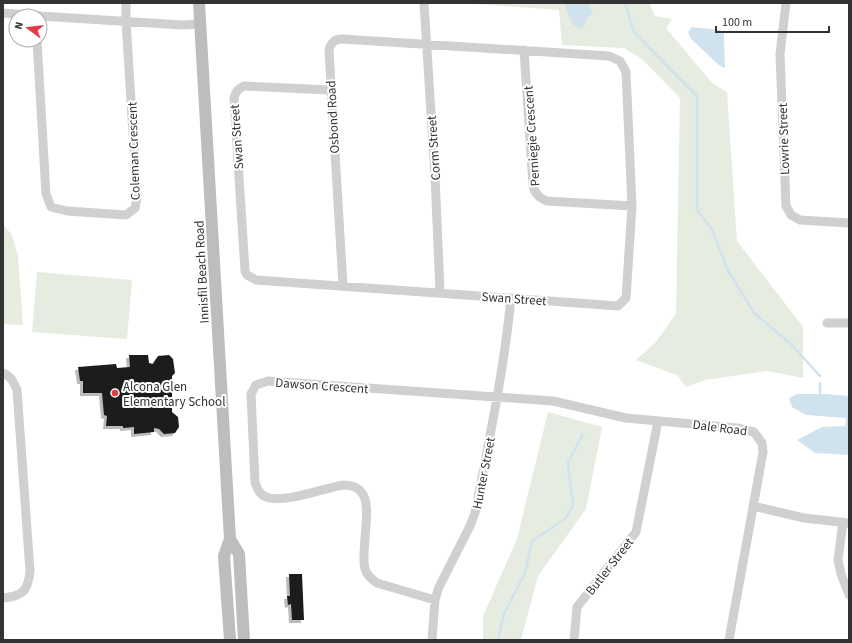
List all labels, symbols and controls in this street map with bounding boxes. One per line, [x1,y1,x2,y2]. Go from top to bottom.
north arrow [8,8,48,48]
scale bar [716,8,829,34]
text: 100 m [722,14,752,31]
text: N [11,20,27,31]
street label: Osbond Road [322,80,344,154]
street label: Perniegie Crescent [519,84,544,187]
street label: Coleman Crescent [123,101,145,201]
street label: Lowrie Street [774,102,794,175]
street label: Swan Street [226,103,248,170]
street label: Corm Street [423,114,445,181]
street label: Innisfil Beach Road [190,220,214,324]
street label: Swan Street [481,288,548,310]
street label: Dawson Crescent [275,374,370,398]
place label: Alcona Glen Elementary School [123,378,225,411]
marker: Alcona Glen Elementary School [110,388,120,398]
street label: Dale Road [692,416,748,440]
street label: Hunter Street [468,435,500,511]
street label: Butler Street [582,534,638,599]

